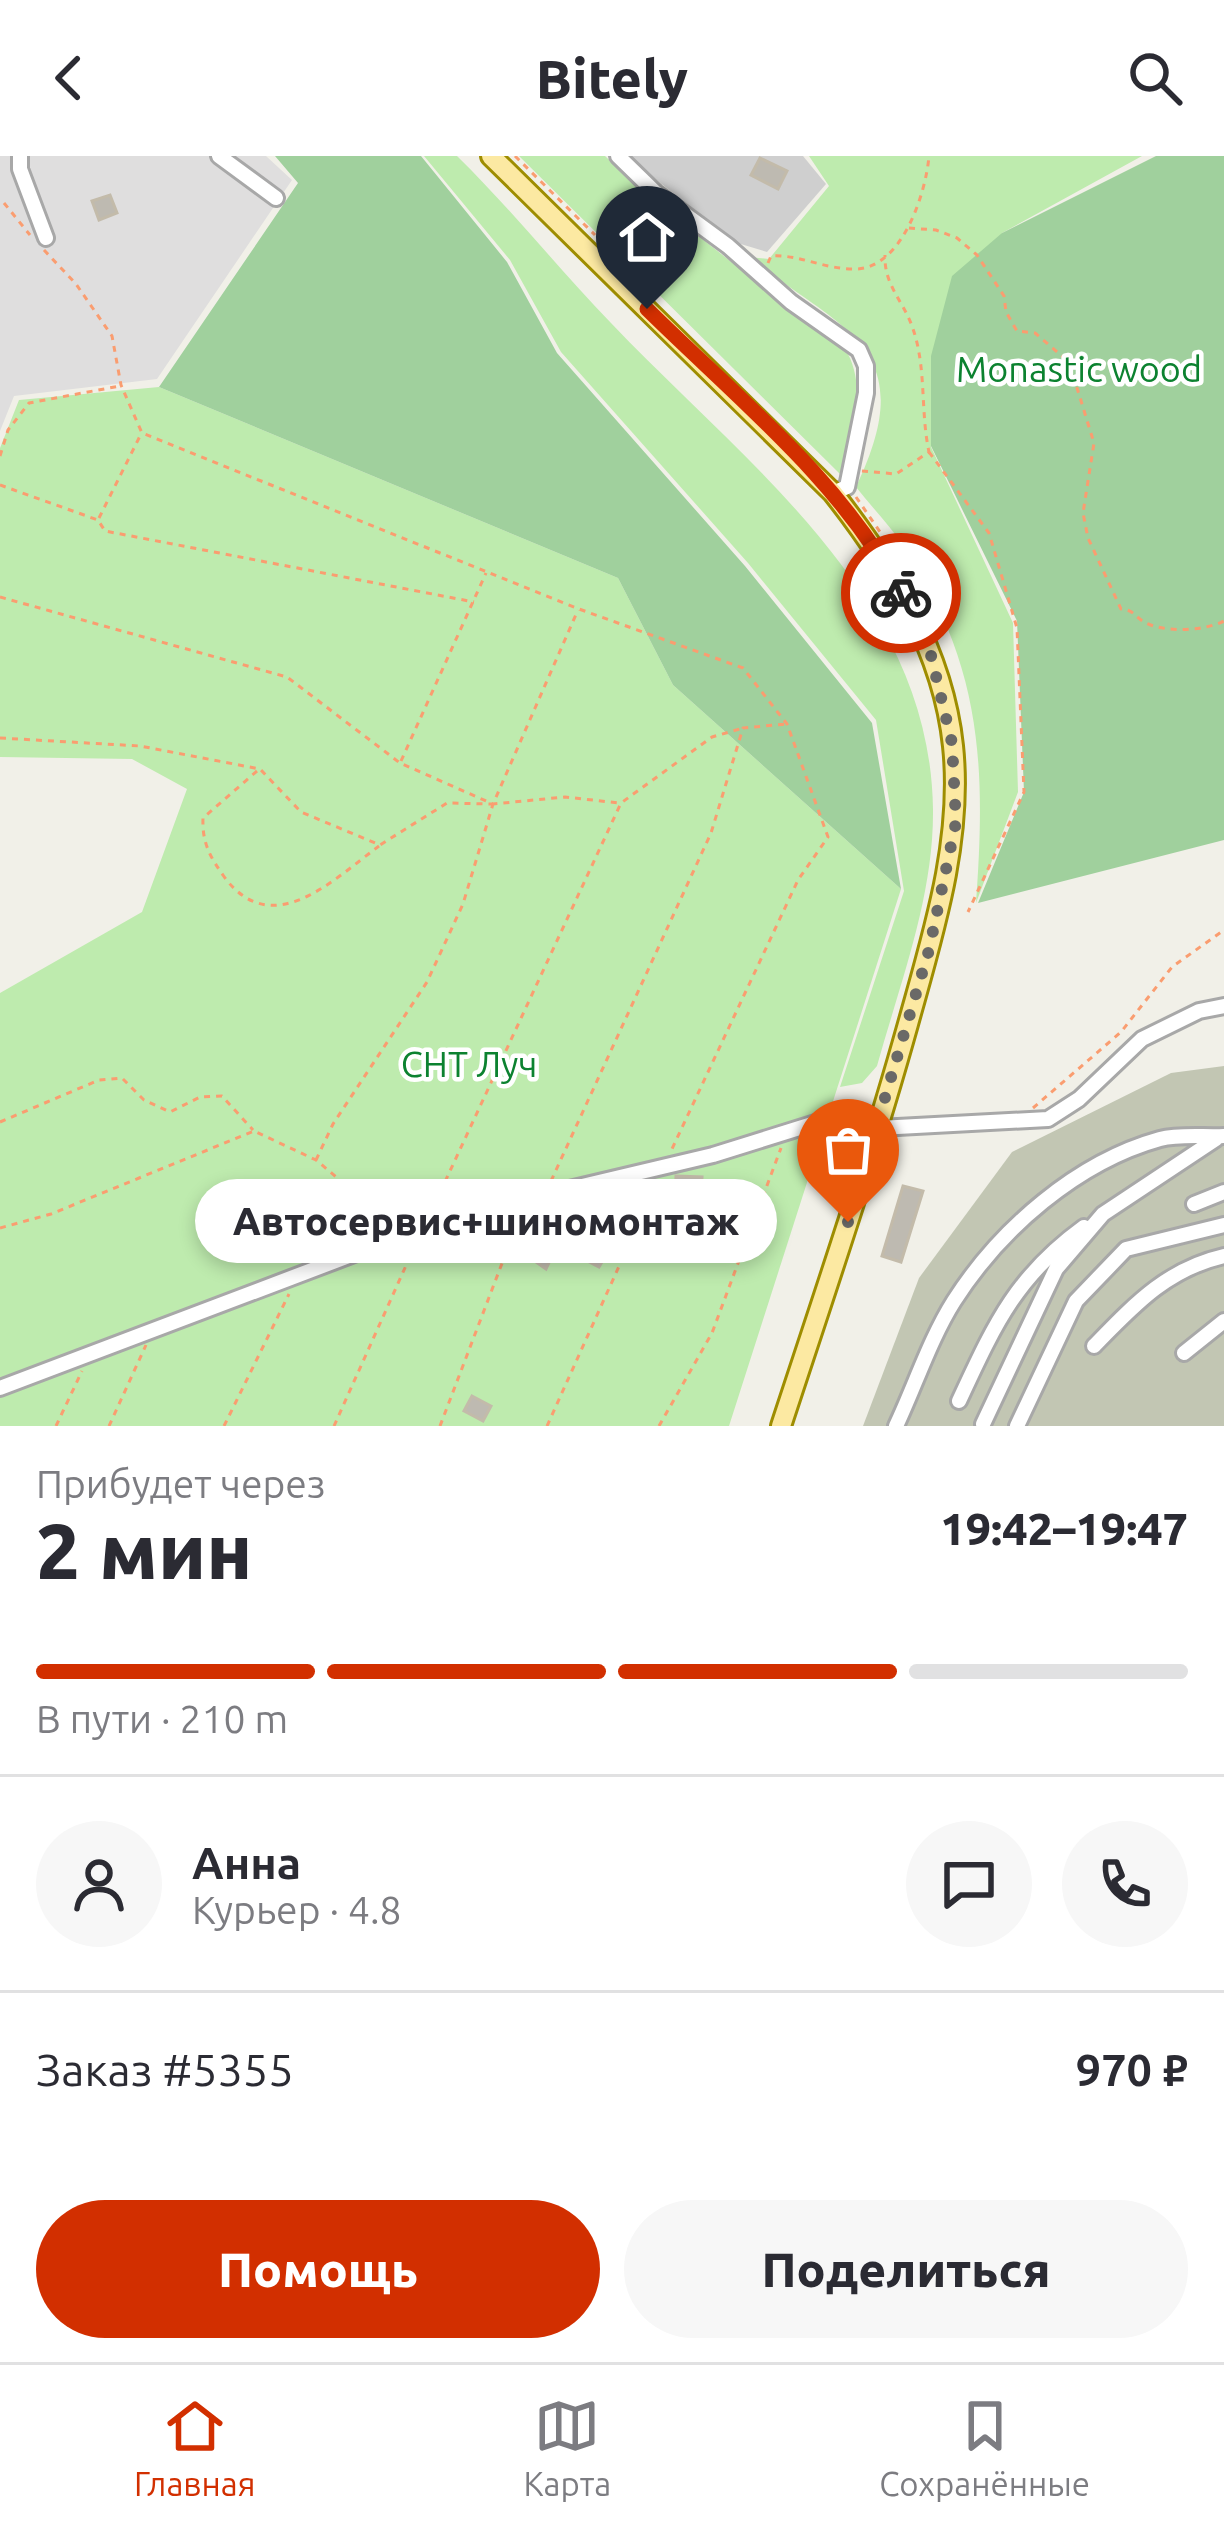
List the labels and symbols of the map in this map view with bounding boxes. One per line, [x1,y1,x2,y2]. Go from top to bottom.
pin [596,186,698,309]
park label: Monastic wood [956,348,1202,389]
courier [841,533,961,653]
park label: СНТ Луч [401,1043,537,1084]
pin [797,1099,899,1222]
callout: Автосервис+шиномонтаж [194,1180,776,1264]

